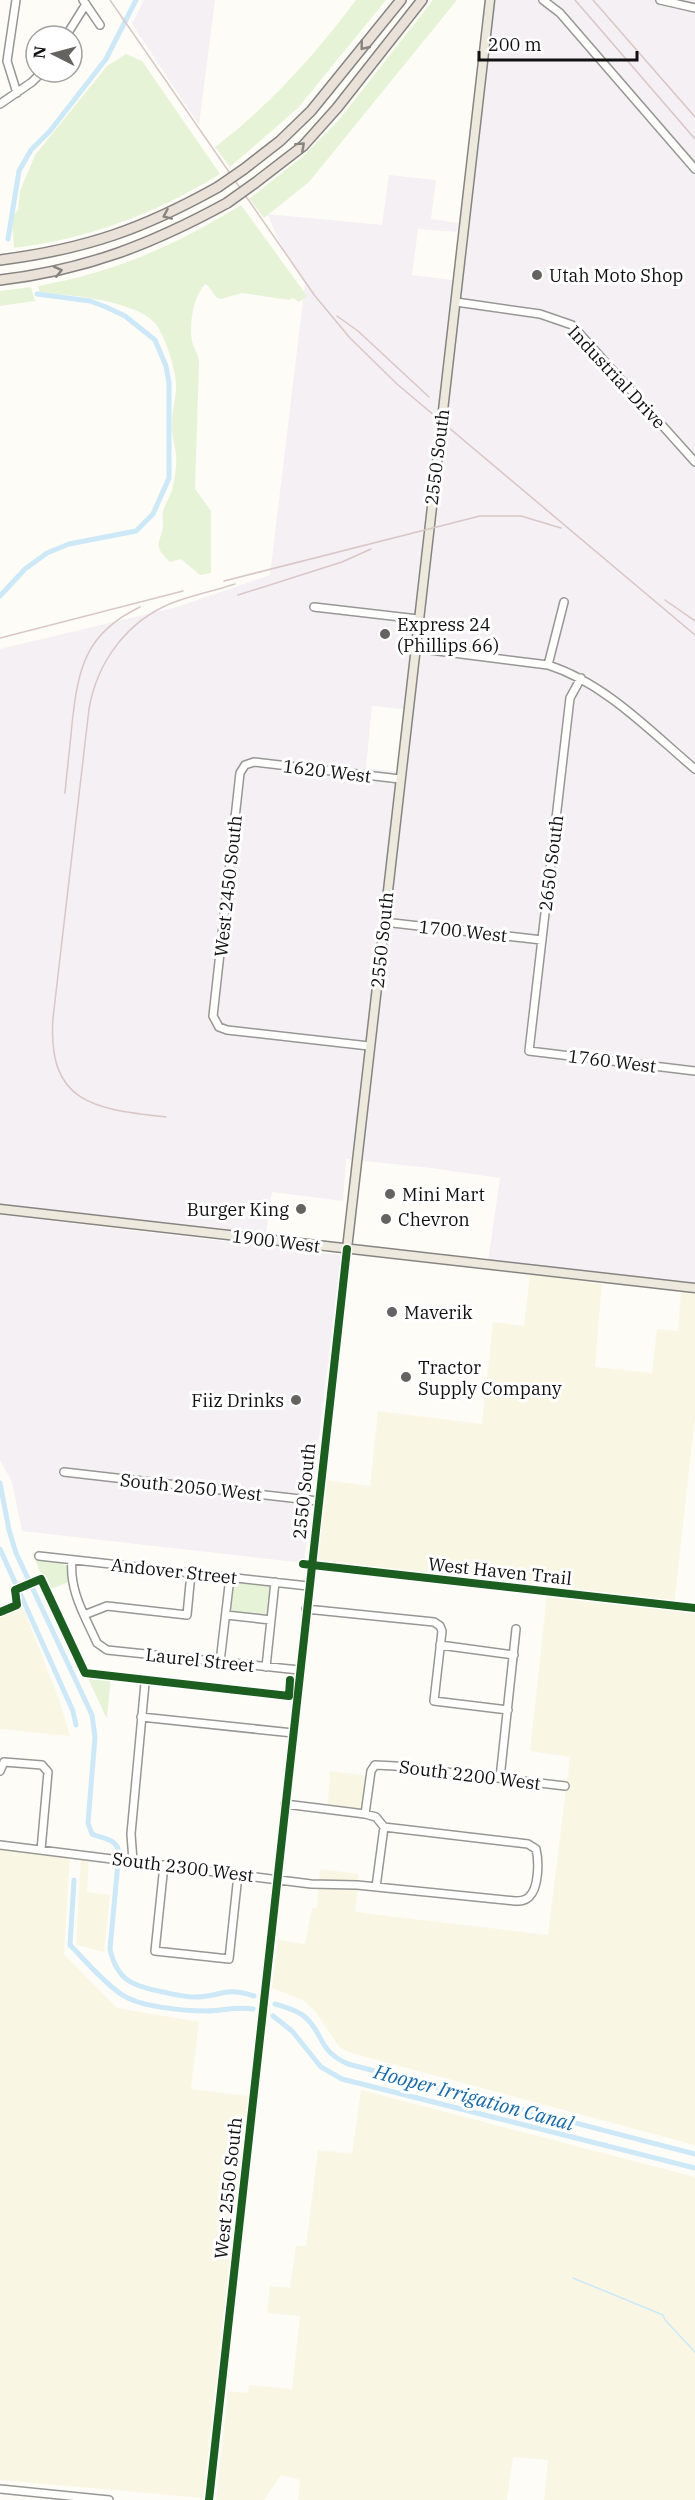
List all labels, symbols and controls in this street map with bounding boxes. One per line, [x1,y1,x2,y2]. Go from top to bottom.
north arrow [24,24,84,84]
scale bar [479,24,636,62]
text: 200 m [488,33,542,56]
one-way arrow [361,39,372,50]
text: N [28,45,50,60]
one-way arrow [294,142,305,153]
one-way arrow [162,207,173,219]
place label: Utah Moto Shop [549,264,683,287]
one-way arrow [52,265,62,278]
marker: Utah Moto Shop [530,268,544,282]
street label: Industrial Drive [563,320,671,434]
street label: 2550 South [420,408,454,506]
place label: Express 24 (Phillips 66) [397,613,499,657]
marker: Express 24 (Phillips 66) [378,627,392,641]
street label: 1620 West [282,754,372,788]
street label: West 2450 South [209,814,247,958]
street label: 2650 South [534,814,568,912]
street label: 2550 South [366,891,398,989]
street label: 1700 West [418,915,508,947]
street label: 1760 West [567,1044,657,1078]
place label: Mini Mart [402,1183,485,1206]
marker: Mini Mart [383,1187,397,1201]
place label: Burger King [187,1198,289,1221]
marker: Burger King [294,1202,308,1216]
place label: Chevron [398,1208,470,1231]
marker: Chevron [379,1212,393,1226]
street label: 1900 West [231,1224,321,1258]
place label: Maverik [404,1301,473,1324]
marker: Maverik [385,1305,399,1319]
place label: Tractor Supply Company [418,1356,562,1400]
marker: Tractor Supply Company [399,1370,413,1384]
place label: Fiiz Drinks [191,1389,284,1412]
marker: Fiiz Drinks [289,1393,303,1407]
street label: 2550 South [288,1442,320,1540]
street label: South 2050 West [119,1468,263,1506]
street label: West Haven Trail [427,1552,573,1590]
street label: Andover Street [110,1553,238,1589]
street label: Laurel Street [144,1643,256,1677]
street label: South 2200 West [398,1755,542,1795]
street label: South 2300 West [111,1847,255,1887]
water label: Hooper Irrigation Canal [370,2057,577,2137]
street label: West 2550 South [209,2116,247,2260]

